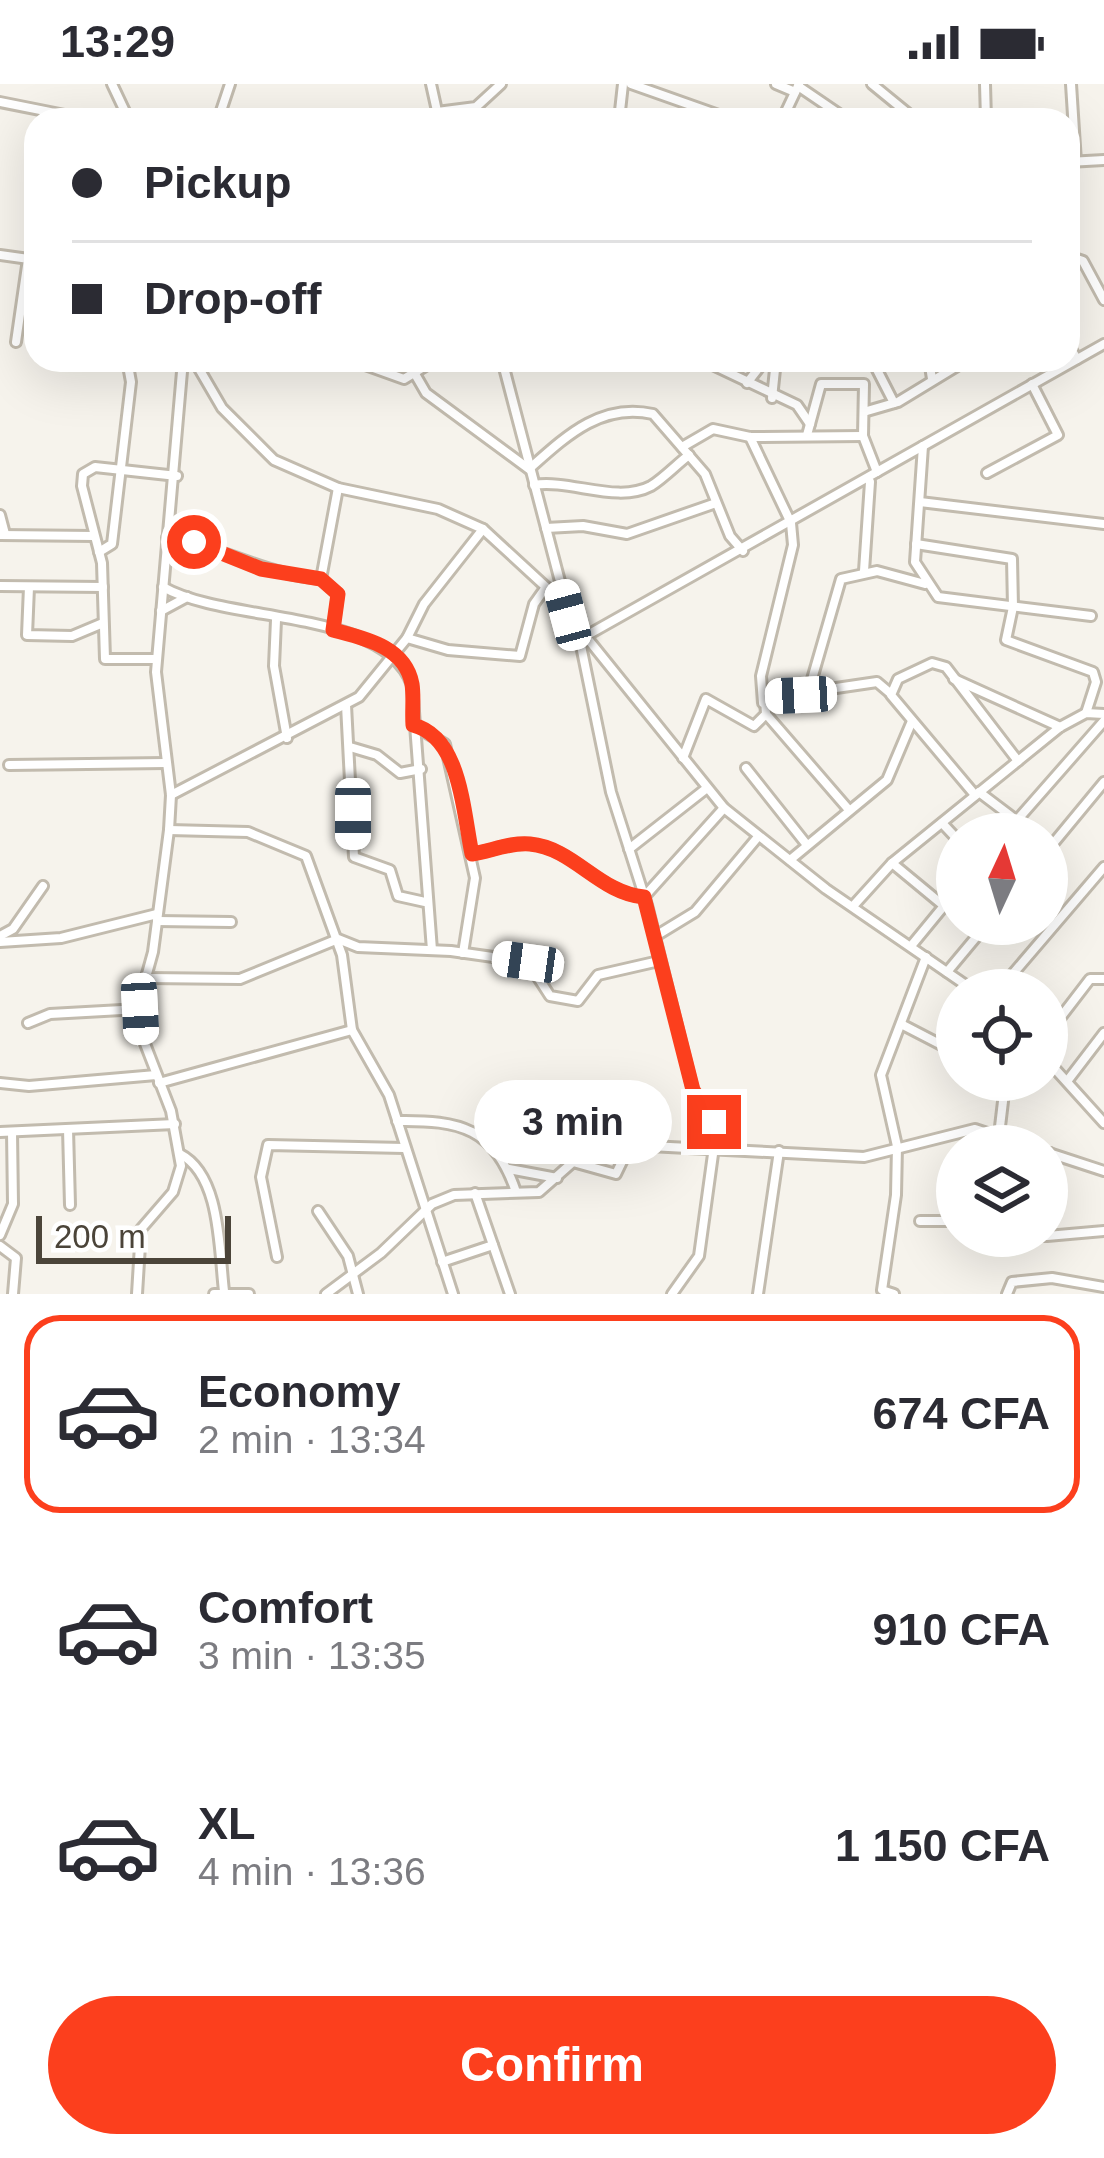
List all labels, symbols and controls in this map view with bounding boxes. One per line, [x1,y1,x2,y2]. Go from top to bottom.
text: 13:29 [60,16,175,67]
text: Pickup [144,157,292,208]
text: Drop-off [144,273,321,324]
route start [167,515,221,569]
car [541,576,595,654]
car [764,675,838,715]
car [335,778,371,850]
north arrow [936,813,1068,945]
map controls [936,813,1068,1257]
car [490,939,566,985]
button: locate [936,969,1068,1101]
car [120,972,160,1046]
callout: 3 min [474,1080,672,1164]
route end [687,1095,741,1149]
text: 3 min [522,1100,624,1143]
button: layers [936,1125,1068,1257]
scale bar [36,1210,231,1263]
text: 200 m [54,1218,146,1255]
icon: car [54,1360,162,1468]
text: Economy [198,1366,401,1417]
text: 674 CFA [872,1388,1050,1439]
text: 2 min · 13:34 [198,1418,426,1461]
icon: car [54,1576,162,1684]
text: Comfort [198,1582,373,1633]
text: 910 CFA [872,1604,1050,1655]
text: 3 min · 13:35 [198,1634,426,1677]
icon: car [54,1792,162,1900]
text: XL [198,1798,256,1849]
text: 1 150 CFA [835,1820,1050,1871]
text: 4 min · 13:36 [198,1850,426,1893]
button: Confirm [48,1996,1056,2134]

